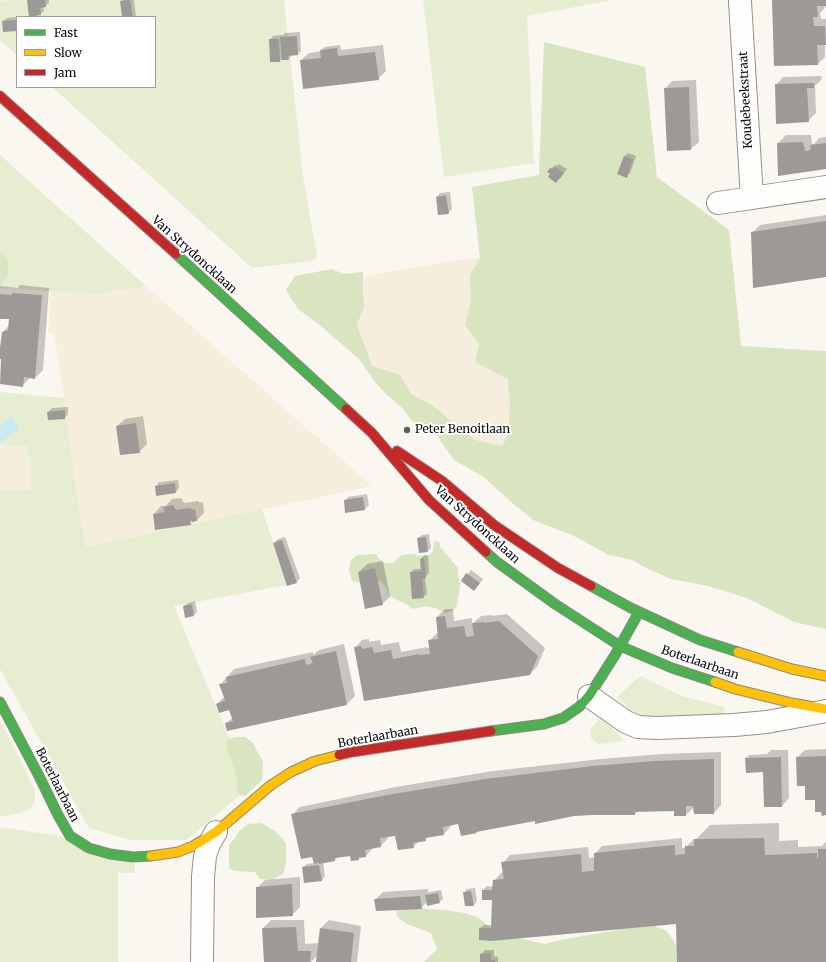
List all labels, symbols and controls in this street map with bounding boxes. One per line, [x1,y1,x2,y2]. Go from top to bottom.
legend [16,16,156,88]
text: Fast [54,25,78,40]
text: Slow [54,45,82,60]
street label: Koudebeekstraat [736,51,756,149]
text: Jam [54,65,76,80]
street label: Van Strydoncklaan [149,213,239,297]
place label: Peter Benoitlaan [415,423,510,437]
marker: Peter Benoitlaan [402,425,412,435]
street label: Van Strydoncklaan [432,483,522,567]
street label: Boterlaarbaan [659,643,741,683]
street label: Boterlaarbaan [337,723,419,751]
street label: Boterlaarbaan [32,746,82,824]

